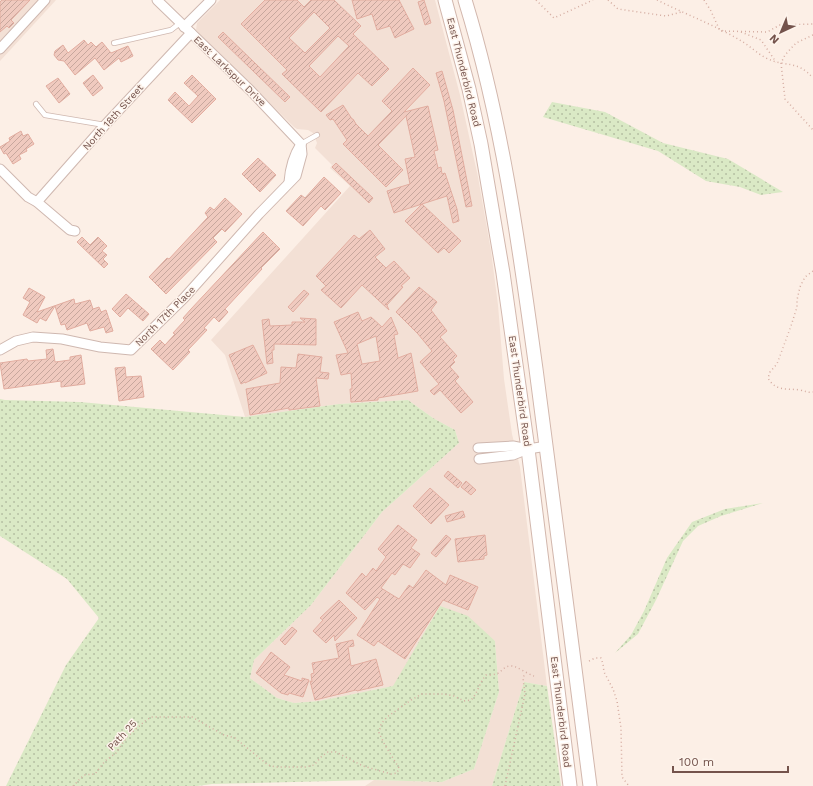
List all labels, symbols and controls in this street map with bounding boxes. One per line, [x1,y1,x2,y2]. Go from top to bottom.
north arrow [761,12,801,52]
street label: East Thunderbird Road [445,16,483,128]
text: N [767,31,782,46]
street label: East Larkspur Drive [192,34,269,108]
street label: North 18th Street [81,81,146,152]
street label: North 17th Place [133,284,197,348]
street label: East Thunderbird Road [507,335,533,447]
street label: East Thunderbird Road [549,656,573,768]
street label: Path 25 [105,718,139,752]
scale bar [673,748,788,774]
text: 100 m [679,755,714,769]

